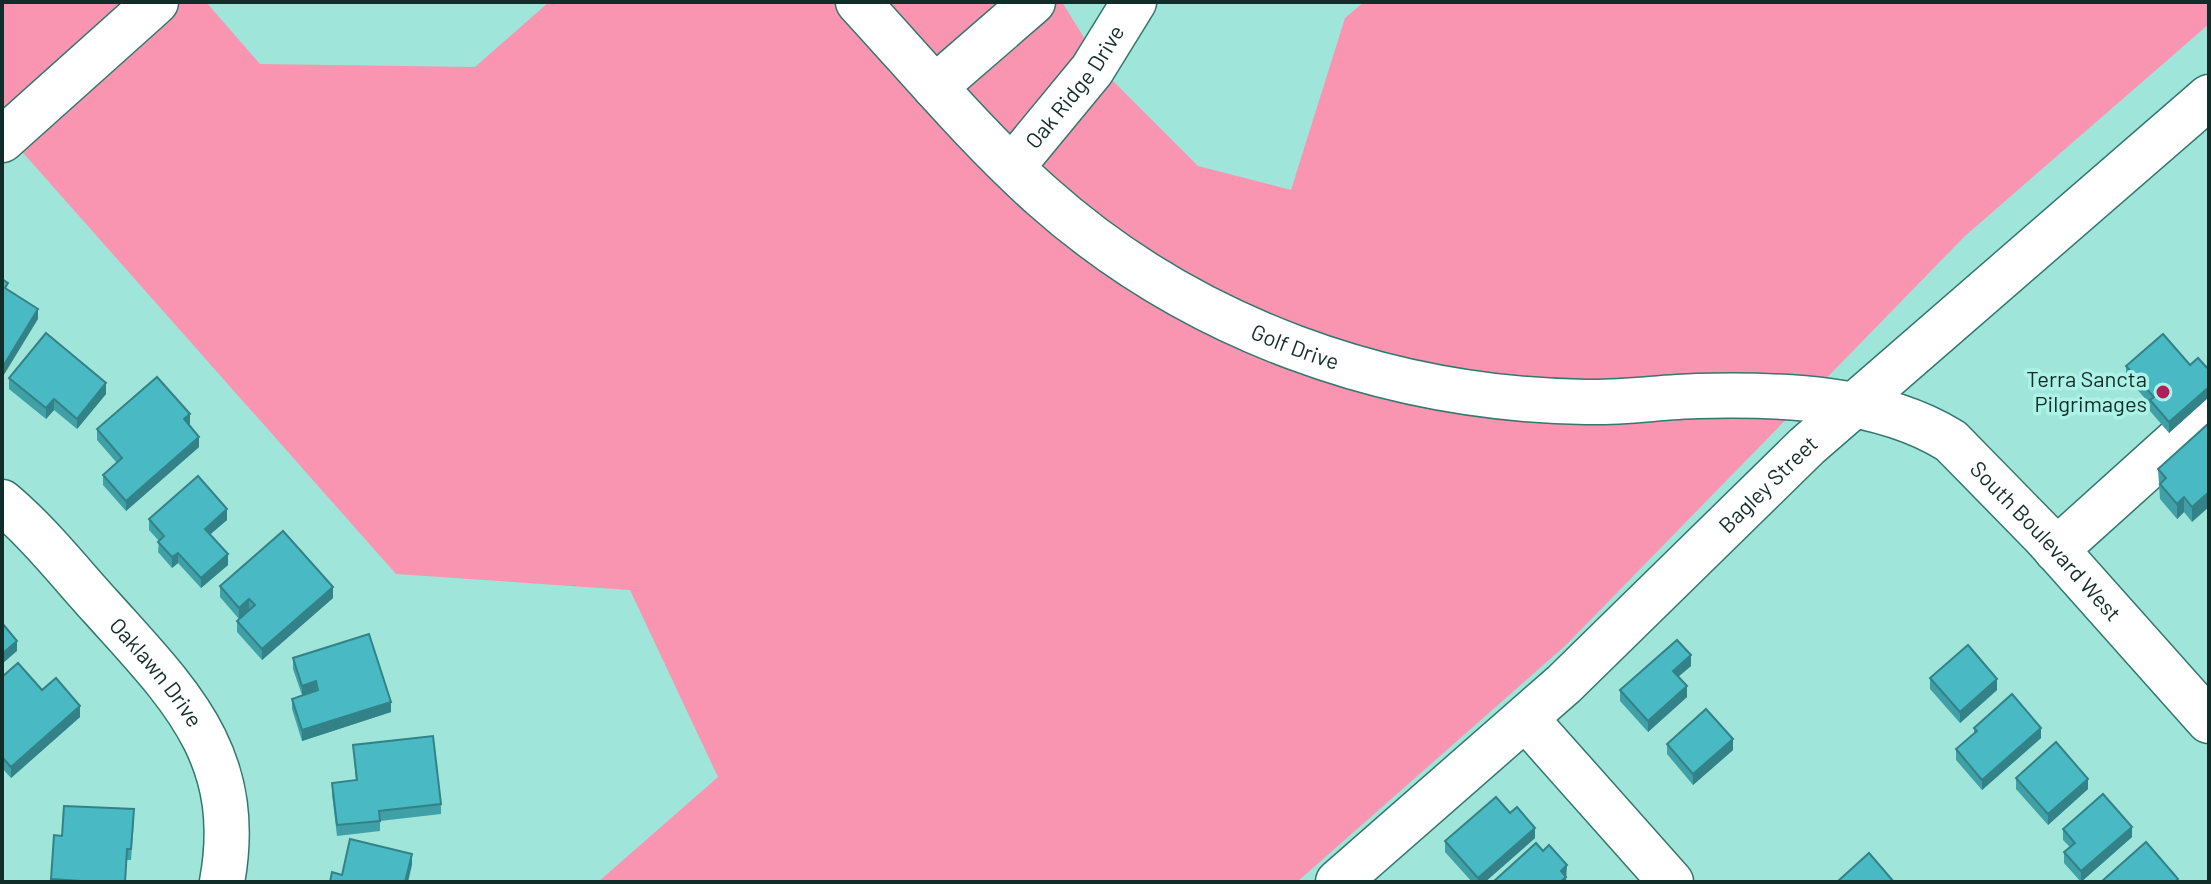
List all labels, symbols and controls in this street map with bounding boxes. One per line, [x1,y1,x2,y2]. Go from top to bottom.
street label: Oak Ridge Drive [1019,20,1129,153]
street label: Golf Drive [1248,318,1343,374]
place label: Terra Sancta Pilgrimages [2026,365,2147,416]
marker: Terra Sancta Pilgrimages [2154,383,2172,401]
street label: Bagley Street [1713,429,1822,538]
street label: South Boulevard West [1966,455,2127,626]
street label: Oaklawn Drive [105,612,209,731]

